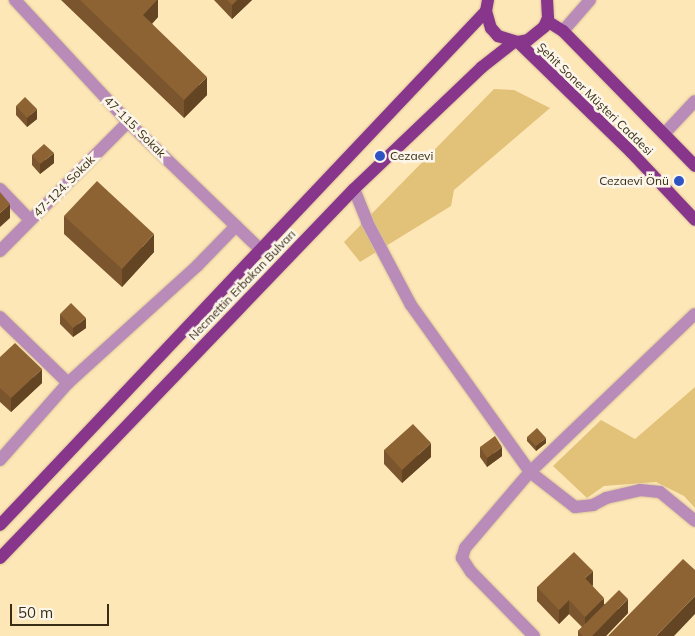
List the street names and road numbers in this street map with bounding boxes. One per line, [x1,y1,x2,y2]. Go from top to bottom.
street label: Şehit Soner Müşteri Caddesi [534,40,656,158]
street label: 47-115. Sokak [101,93,169,161]
street label: 47-124. Sokak [30,152,98,220]
street label: Necmettin Erbakan Bulvarı [186,227,298,343]

